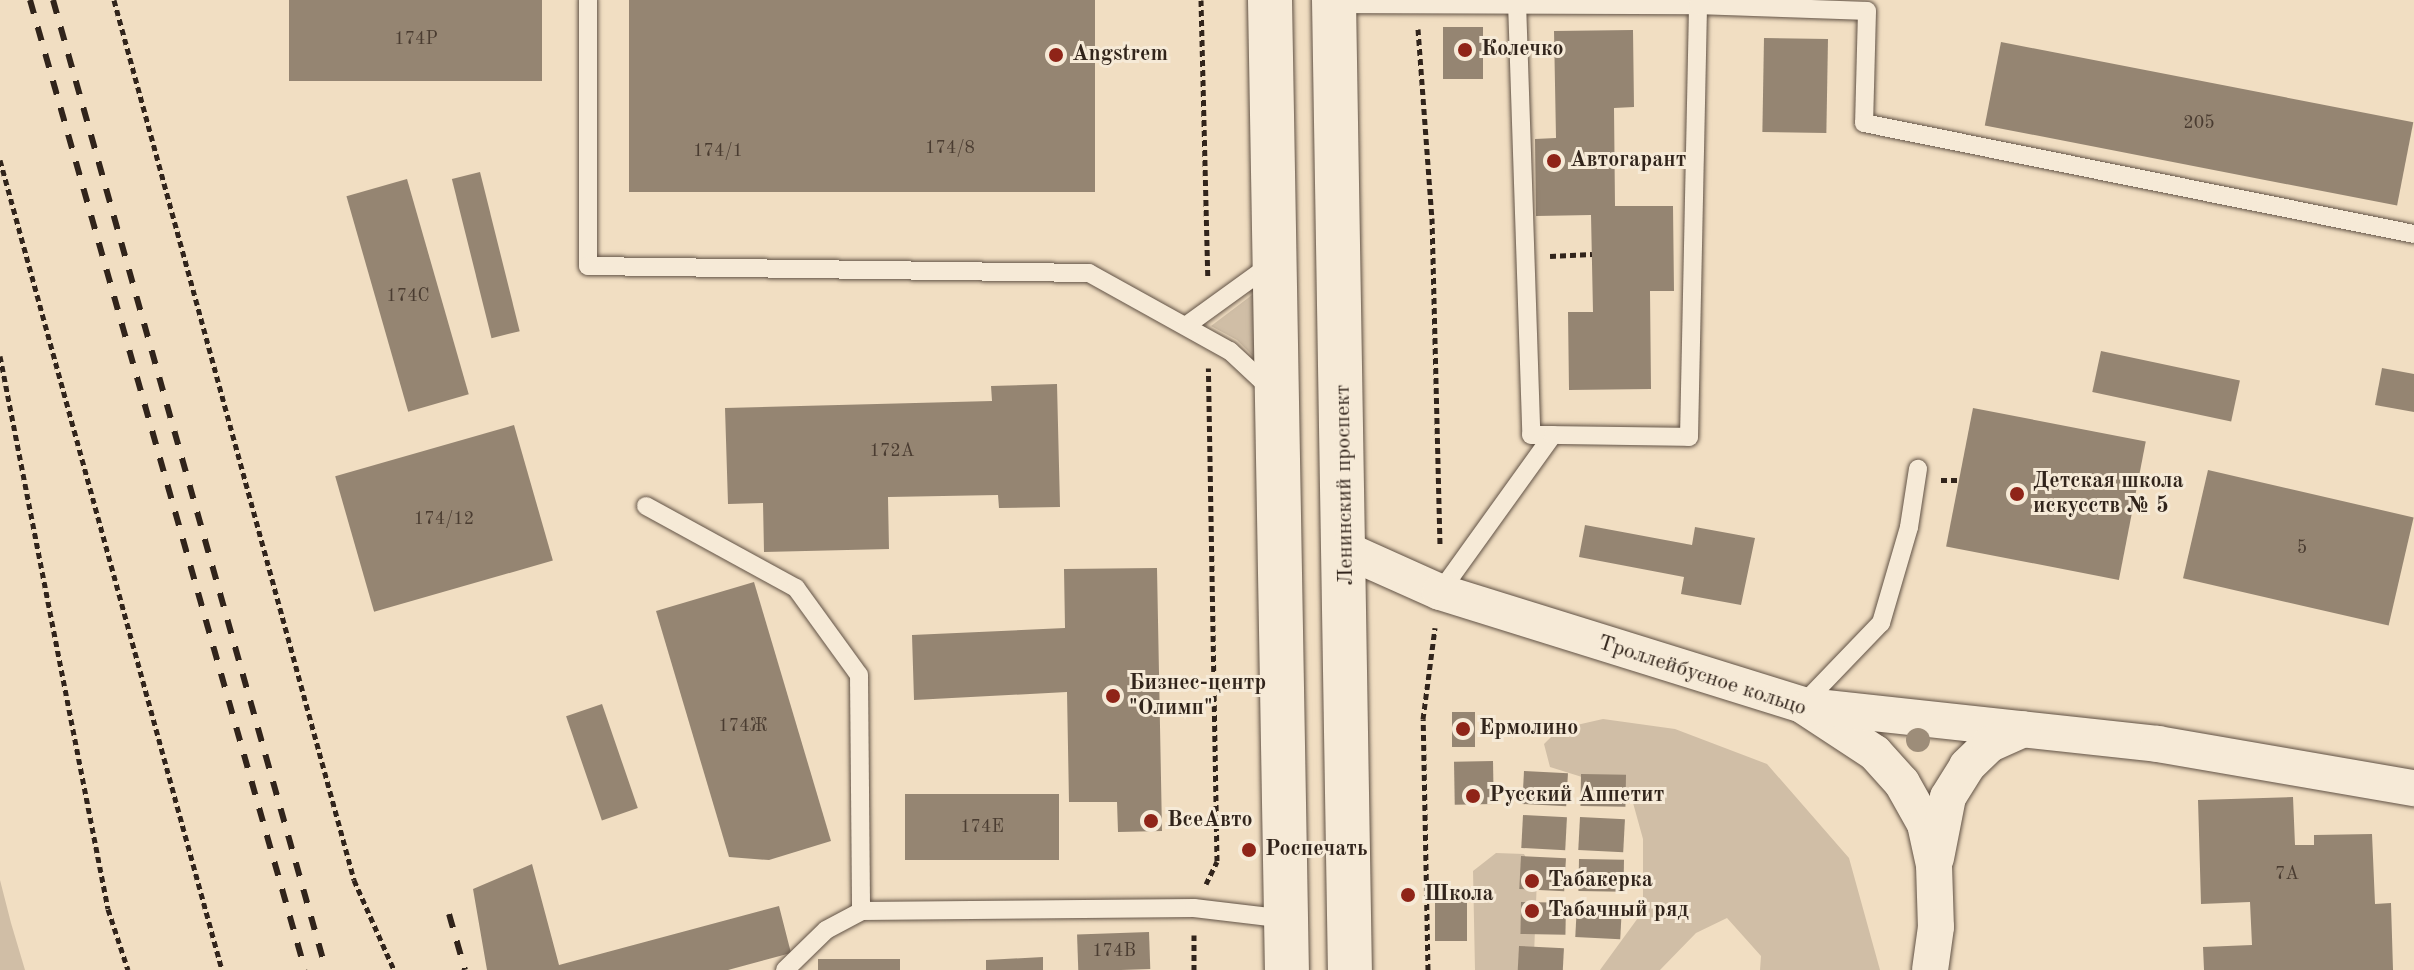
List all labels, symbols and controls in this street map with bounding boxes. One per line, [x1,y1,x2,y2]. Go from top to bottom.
house number: 174Р [394,28,438,50]
place label: Колечко [1481,37,1564,63]
marker: Колечко [1456,41,1474,59]
place label: Angstrem [1072,42,1168,68]
marker: Angstrem [1047,46,1065,64]
house number: 205 [2183,112,2215,134]
house number: 174/8 [925,137,975,159]
house number: 174/1 [693,140,743,162]
place label: Автогарант [1570,148,1686,174]
marker: Автогарант [1545,152,1563,170]
house number: 174С [386,285,430,307]
street label: Ленинский проспект [1330,384,1360,586]
house number: 172А [869,440,915,462]
place label: Детская школа искусств № 5 [2033,468,2184,520]
marker: Детская школа искусств № 5 [2008,485,2026,503]
house number: 174/12 [414,508,474,530]
house number: 5 [2297,537,2307,559]
street label: Троллейбусное кольцо [1594,630,1810,722]
place label: Бизнес-центр "Олимп" [1129,670,1266,722]
marker: Бизнес-центр "Олимп" [1104,687,1122,705]
house number: 174Ж [718,715,768,737]
place label: Ермолино [1479,716,1578,742]
marker: Ермолино [1454,720,1472,738]
place label: Русский Аппетит [1489,783,1664,809]
marker: Русский Аппетит [1464,787,1482,805]
place label: ВсеАвто [1167,808,1253,834]
marker: ВсеАвто [1142,812,1160,830]
house number: 174Е [960,816,1004,838]
place label: Роспечать [1265,837,1368,863]
marker: Роспечать [1240,841,1258,859]
house number: 7А [2275,863,2299,885]
place label: Табакерка [1548,868,1653,894]
marker: Табакерка [1523,872,1541,890]
place label: Школа [1424,882,1494,908]
marker: Школа [1399,886,1417,904]
place label: Табачный ряд [1548,898,1689,924]
marker: Табачный ряд [1523,902,1541,920]
house number: 174В [1092,940,1136,962]

